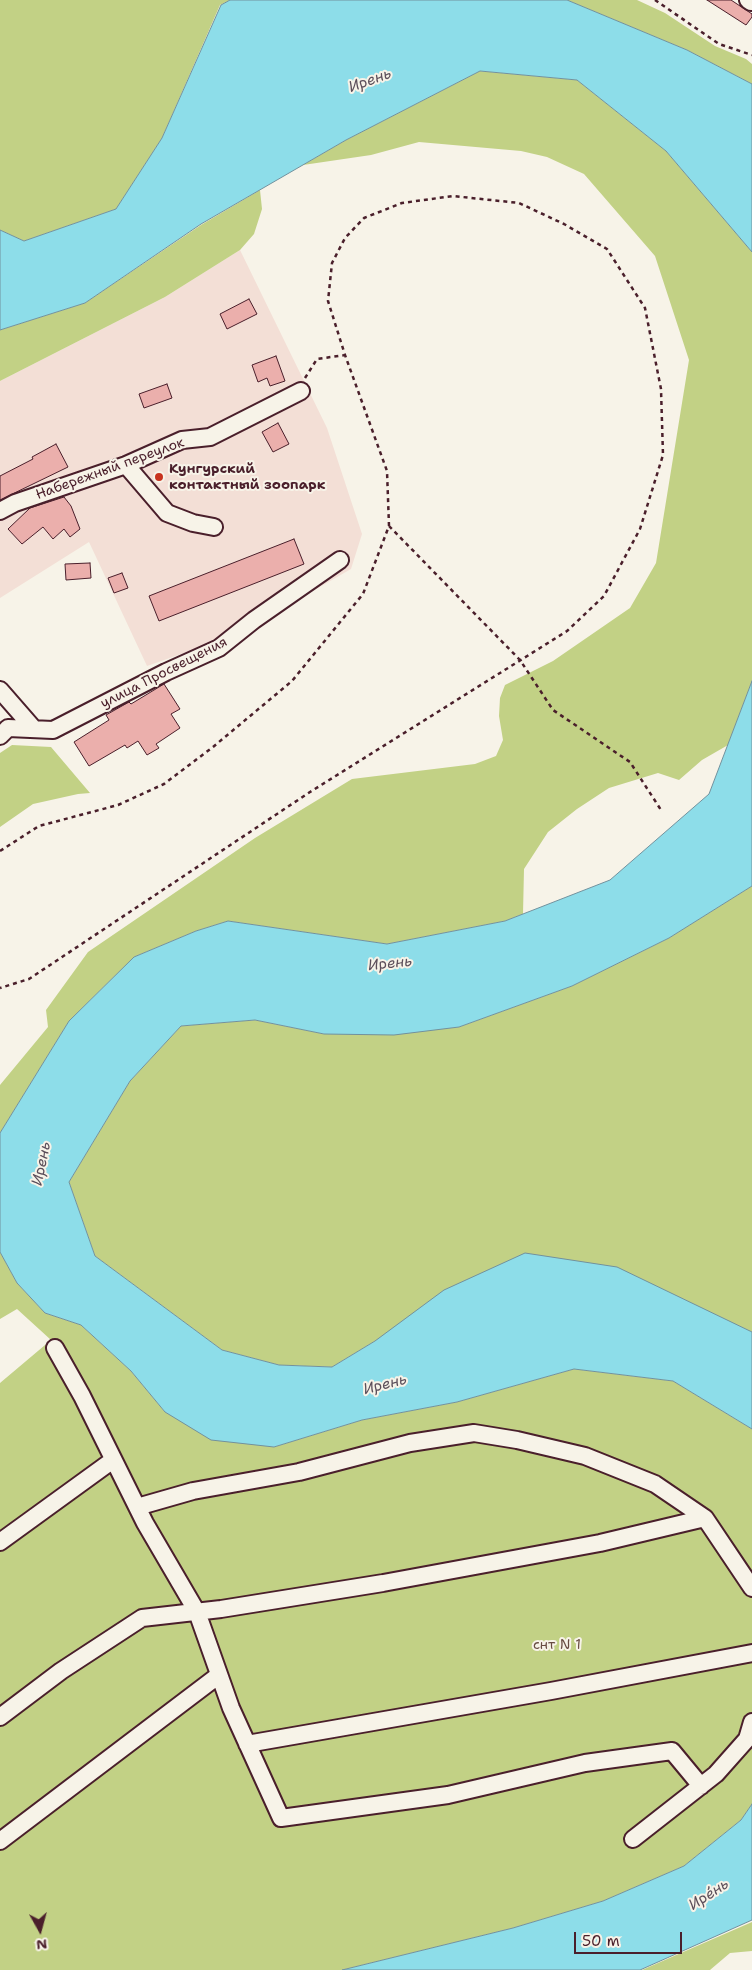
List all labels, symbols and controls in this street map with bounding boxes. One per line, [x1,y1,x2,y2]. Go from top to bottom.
water label: Ирень [346,65,394,97]
street label: Набережный переулок [34,434,186,504]
place label: Кунгурский контактный зоопарк [169,461,325,494]
marker: Кунгурский контактный зоопарк [153,471,165,483]
street label: улица Просвещения [98,634,230,712]
water label: Ирень [367,953,413,975]
water label: Ирень [29,1140,55,1188]
water label: Ирень [361,1371,409,1399]
park label: снт N 1 [533,1637,581,1653]
water label: Ире́нь [685,1875,733,1915]
north arrow [15,1905,65,1955]
scale bar [577,1922,684,1954]
text: 50 m [582,1931,620,1951]
text: N [35,1935,48,1954]

